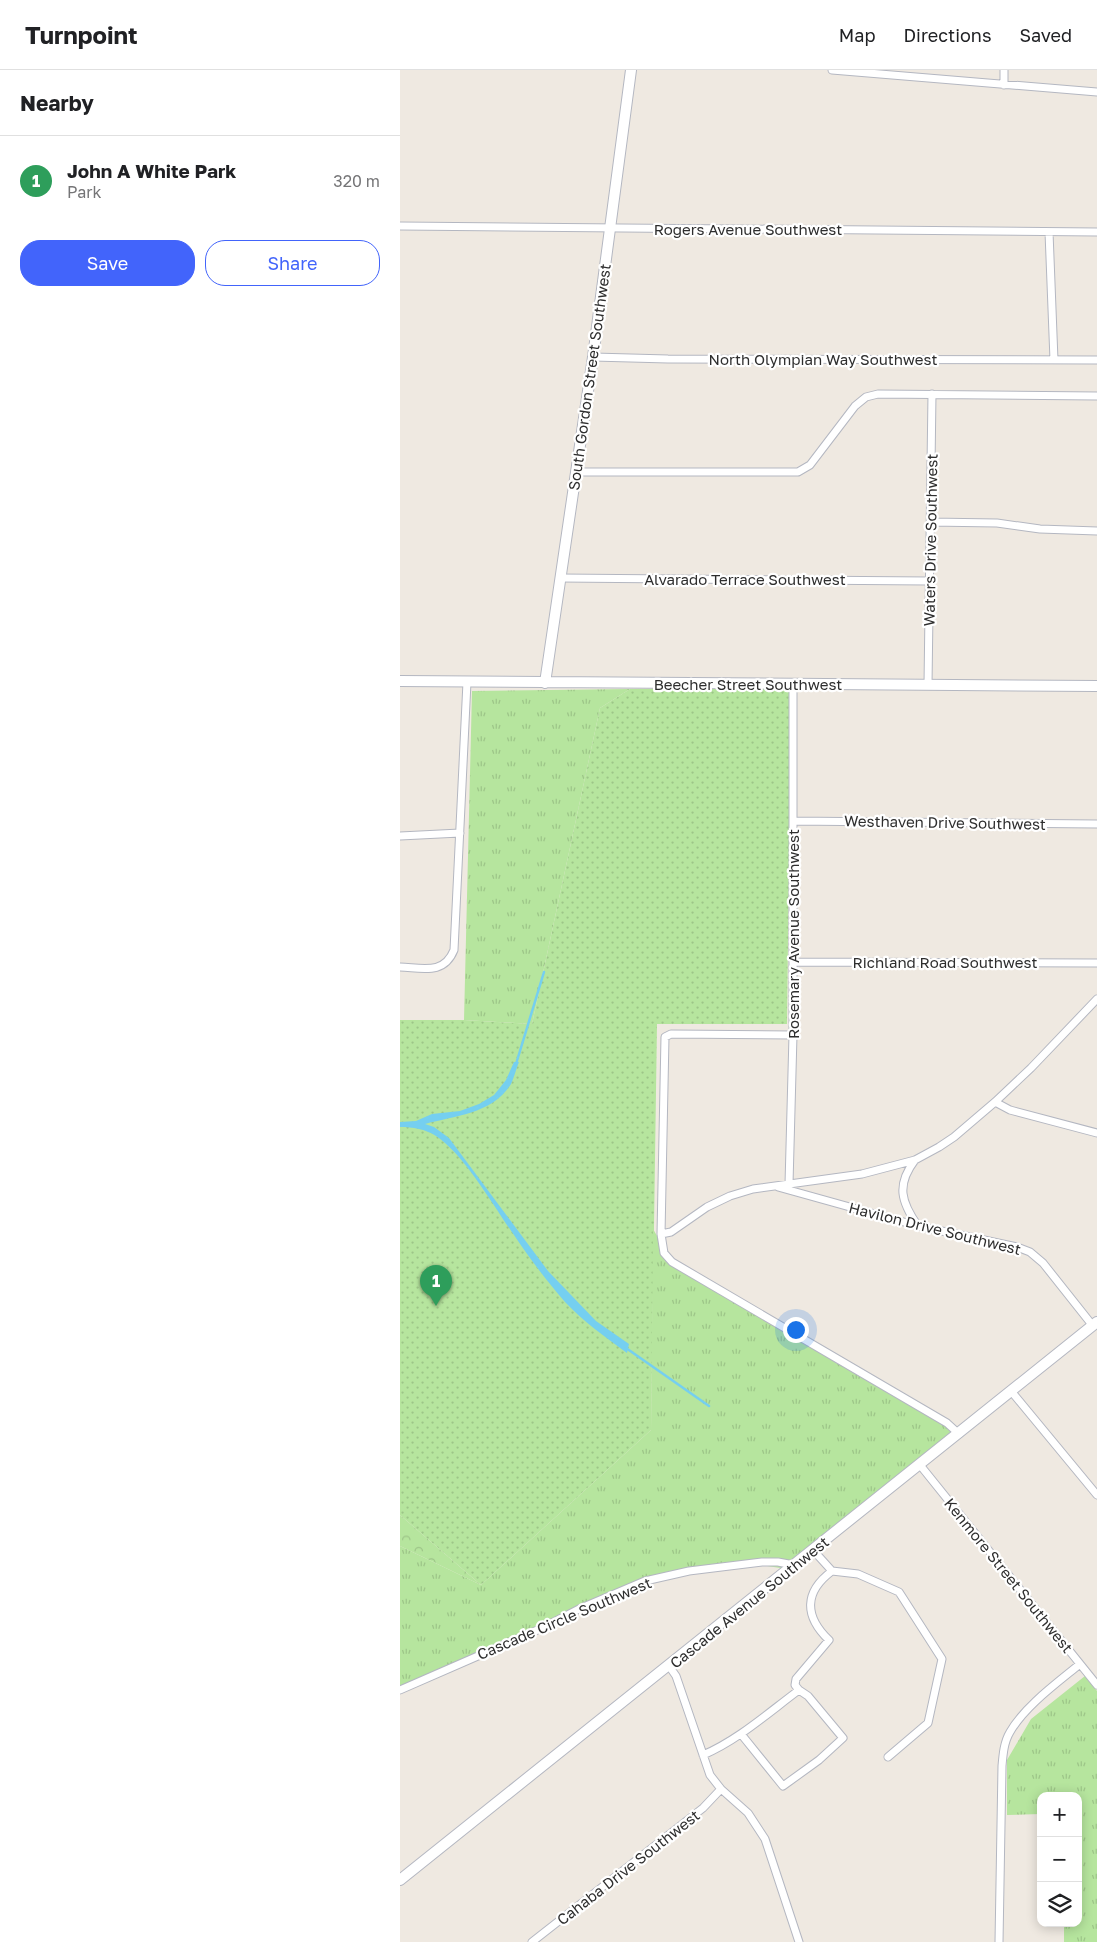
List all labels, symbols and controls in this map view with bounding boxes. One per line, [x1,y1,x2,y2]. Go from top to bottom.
text: Turnpoint [25,20,138,49]
text: Map [839,24,875,46]
text: Directions [903,24,991,46]
text: Saved [1019,24,1072,46]
text: Nearby [20,90,94,116]
text: John A White Park [67,159,236,182]
text: 1 [32,171,40,191]
text: 320 m [333,171,380,191]
text: Park [67,182,102,202]
street label: Rogers Avenue Southwest [654,220,842,238]
button: Save [20,240,195,286]
button: Share [205,240,380,286]
street label: South Gordon Street Southwest [564,263,614,491]
street label: North Olympian Way Southwest [708,350,938,368]
street label: Waters Drive Southwest [919,454,941,626]
street label: Alvarado Terrace Southwest [644,570,846,588]
street label: Beecher Street Southwest [654,675,842,693]
street label: Westhaven Drive Southwest [844,811,1046,833]
street label: Rosemary Avenue Southwest [784,829,802,1039]
street label: Richland Road Southwest [853,953,1038,971]
street label: Havilon Drive Southwest [847,1198,1023,1258]
pin: 1 [420,1265,452,1306]
your location [783,1317,809,1343]
street label: Kenmore Street Southwest [941,1494,1077,1656]
street label: Cascade Avenue Southwest [666,1532,832,1672]
street label: Cascade Circle Southwest [474,1573,654,1663]
map controls [1037,1792,1082,1927]
button: + [1037,1792,1082,1837]
street label: Cahaba Drive Southwest [553,1806,703,1928]
button: − [1037,1837,1082,1882]
button: layers [1037,1882,1082,1927]

